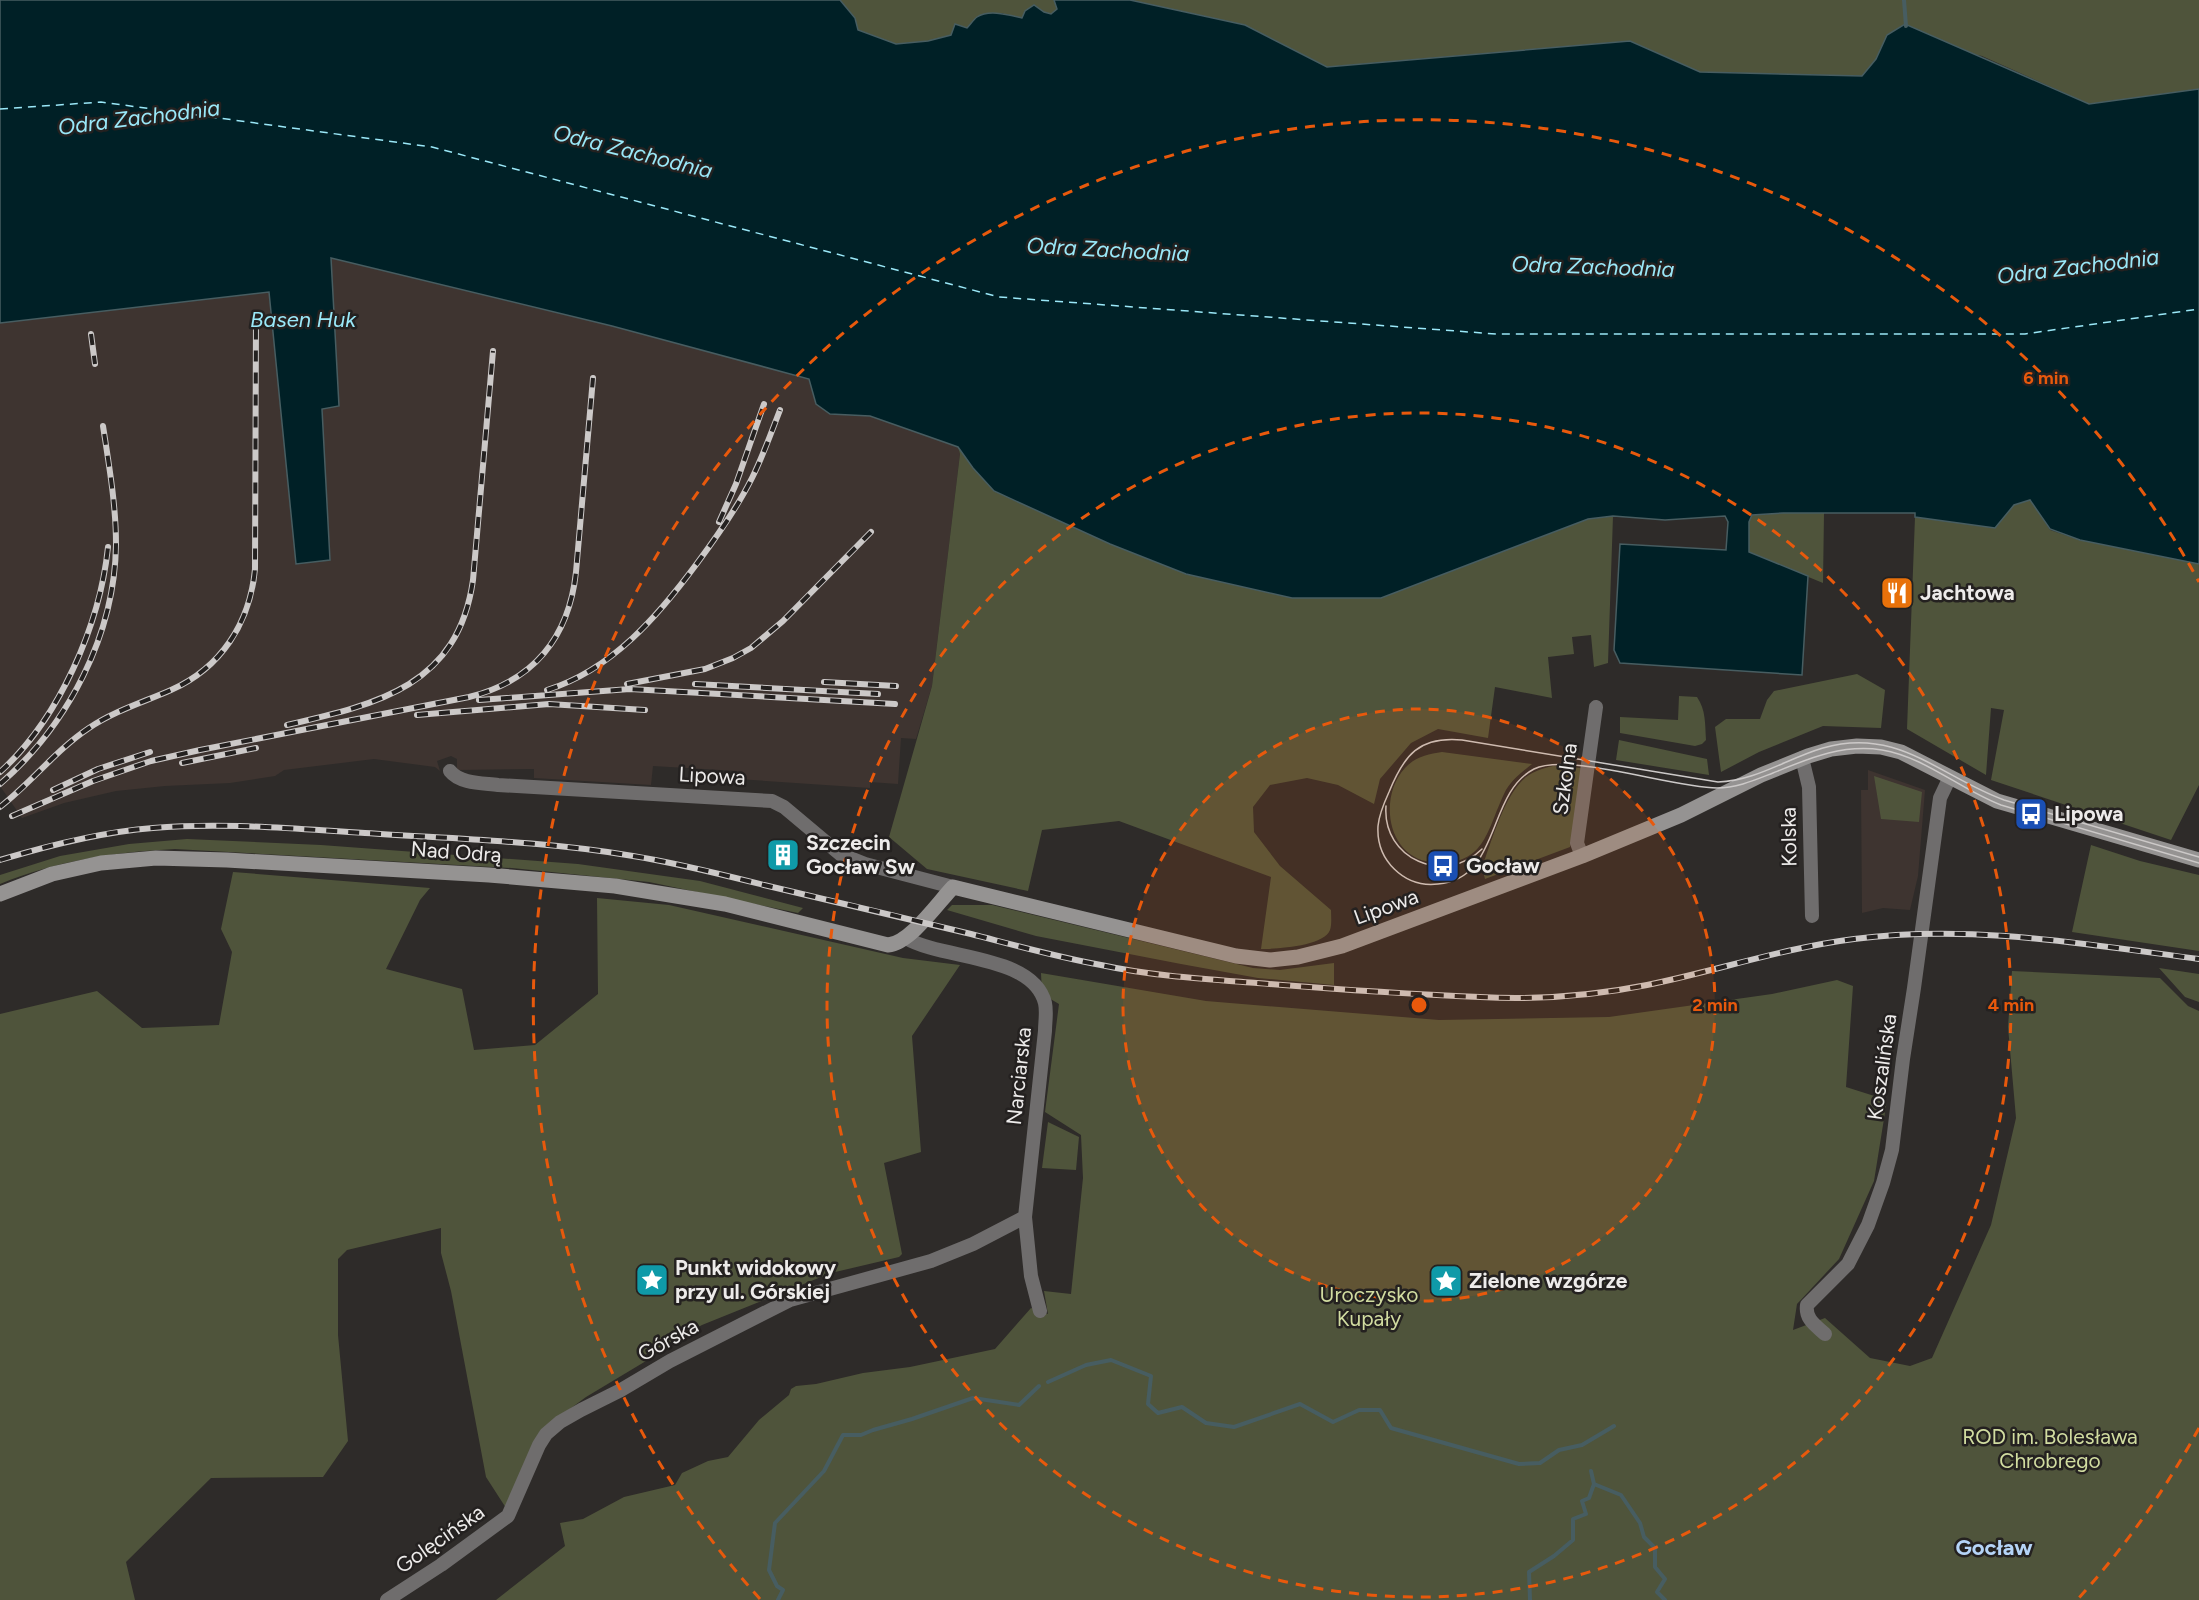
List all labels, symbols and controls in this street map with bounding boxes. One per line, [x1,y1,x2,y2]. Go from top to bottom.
water label: Odra Zachodnia [56,94,222,141]
water label: Odra Zachodnia [550,119,715,184]
water label: Odra Zachodnia [1026,232,1190,267]
water label: Odra Zachodnia [1995,243,2161,290]
water label: Odra Zachodnia [1511,250,1675,283]
water label: Basen Huk [250,306,357,333]
text: 6 min [2023,367,2069,389]
restaurant icon: Jachtowa [1879,575,1915,611]
place label: Jachtowa [1920,580,2015,605]
street label: Szkolna [1547,741,1582,817]
street label: Lipowa [678,761,746,790]
bus stop icon: Lipowa [2013,796,2049,832]
place label: Lipowa [2054,801,2124,826]
street label: Kolska [1775,807,1802,867]
place label: Szczecin Gocław Sw [806,830,915,879]
street label: Nad Odrą [410,836,502,867]
building icon: Szczecin Gocław Sw [765,837,801,873]
bus stop icon: Gocław [1425,848,1461,884]
place label: Gocław [1466,853,1540,878]
street label: Lipowa [1350,883,1422,930]
text: 2 min [1692,994,1738,1016]
text: 4 min [1988,994,2034,1016]
centre of rings [1409,995,1429,1015]
street label: Koszalińska [1862,1012,1901,1122]
street label: Narciarska [1001,1026,1036,1126]
place label: Punkt widokowy przy ul. Górskiej [675,1255,837,1304]
place icon: Punkt widokowy przy ul. Górskiej [634,1262,670,1298]
place icon: Zielone wzgórze [1428,1263,1464,1299]
place label: Zielone wzgórze [1469,1268,1628,1293]
park label: Uroczysko Kupały [1320,1282,1418,1331]
street label: Górska [633,1313,703,1366]
park label: ROD im. Bolesława Chrobrego [1962,1424,2138,1473]
street label: Golęcińska [390,1499,489,1578]
district label: Gocław [1955,1534,2033,1561]

